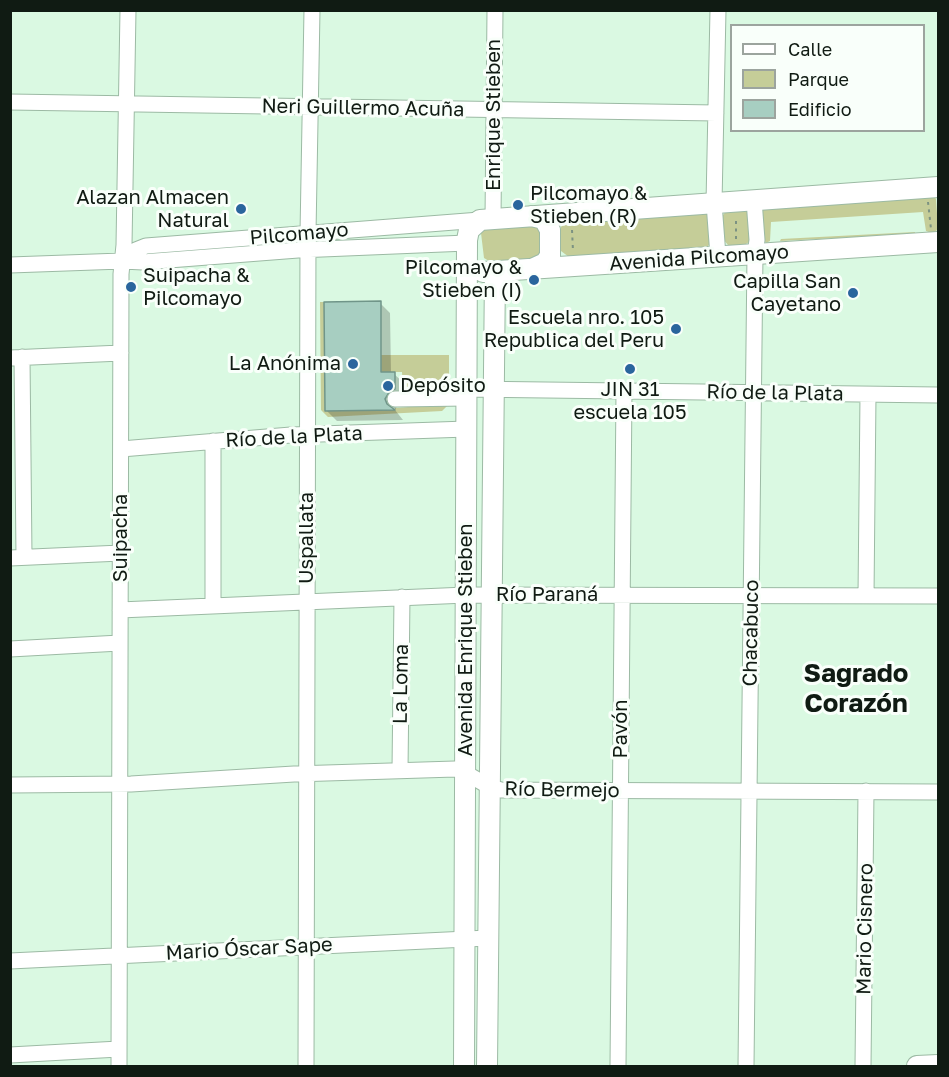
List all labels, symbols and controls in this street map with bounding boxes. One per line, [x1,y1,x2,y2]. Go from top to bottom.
legend [730,24,925,132]
text: Calle [788,38,832,60]
street label: Enrique Stieben [482,39,506,191]
text: Parque [788,68,849,90]
street label: Neri Guillermo Acuña [261,94,465,122]
text: Edificio [788,98,852,120]
place label: Pilcomayo & Stieben (R) [530,182,647,229]
place label: Alazan Almacen Natural [76,186,229,233]
marker: Pilcomayo & Stieben (R) [511,198,525,212]
marker: Alazan Almacen Natural [234,202,248,216]
street label: Pilcomayo [249,218,349,250]
street label: Avenida Pilcomayo [608,240,790,276]
place label: Pilcomayo & Stieben (I) [405,256,522,303]
place label: Suipacha & Pilcomayo [143,264,250,311]
place label: Capilla San Cayetano [733,270,841,317]
marker: Pilcomayo & Stieben (I) [527,273,541,287]
marker: Suipacha & Pilcomayo [124,280,138,294]
marker: Capilla San Cayetano [846,286,860,300]
place label: Escuela nro. 105 Republica del Peru [484,306,664,353]
marker: Escuela nro. 105 Republica del Peru [669,322,683,336]
place label: La Anónima [229,352,341,376]
marker: La Anónima [346,357,360,371]
marker: JIN 31 escuela 105 [623,362,637,376]
place label: Depósito [400,374,486,398]
place label: JIN 31 escuela 105 [573,378,687,425]
marker: Depósito [381,379,395,393]
street label: Río de la Plata [706,380,844,406]
street label: Río de la Plata [225,421,363,453]
street label: Uspallata [295,492,319,584]
street label: Suipacha [109,494,133,582]
street label: Avenida Enrique Stieben [454,523,478,757]
street label: Chacabuco [738,579,764,687]
street label: Río Paraná [496,583,598,607]
street label: La Loma [388,644,414,724]
district label: Sagrado Corazón [804,658,908,720]
street label: Pavón [609,700,633,758]
street label: Río Bermejo [504,777,620,803]
street label: Mario Cisnero [852,863,878,995]
street label: Mario Óscar Sape [165,933,333,965]

